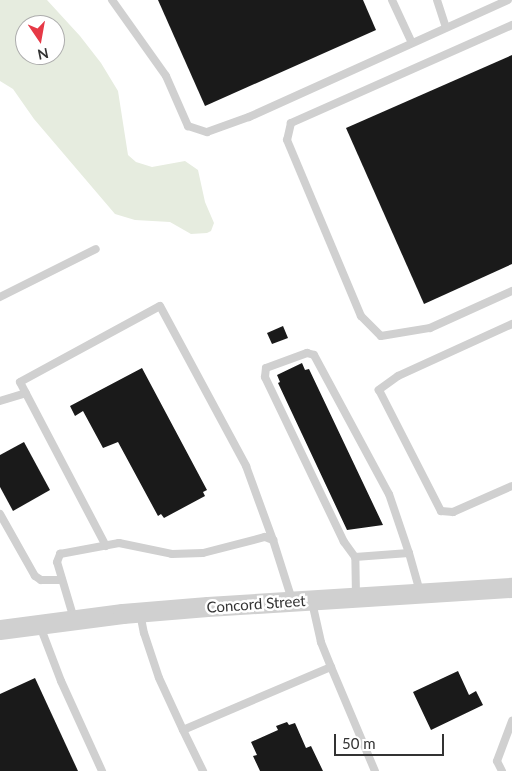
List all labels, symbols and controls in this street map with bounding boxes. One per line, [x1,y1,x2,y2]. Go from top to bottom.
north arrow [15,15,65,65]
text: N [36,45,50,64]
street label: Concord Street [206,592,306,616]
scale bar [337,724,447,756]
text: 50 m [342,734,376,752]

